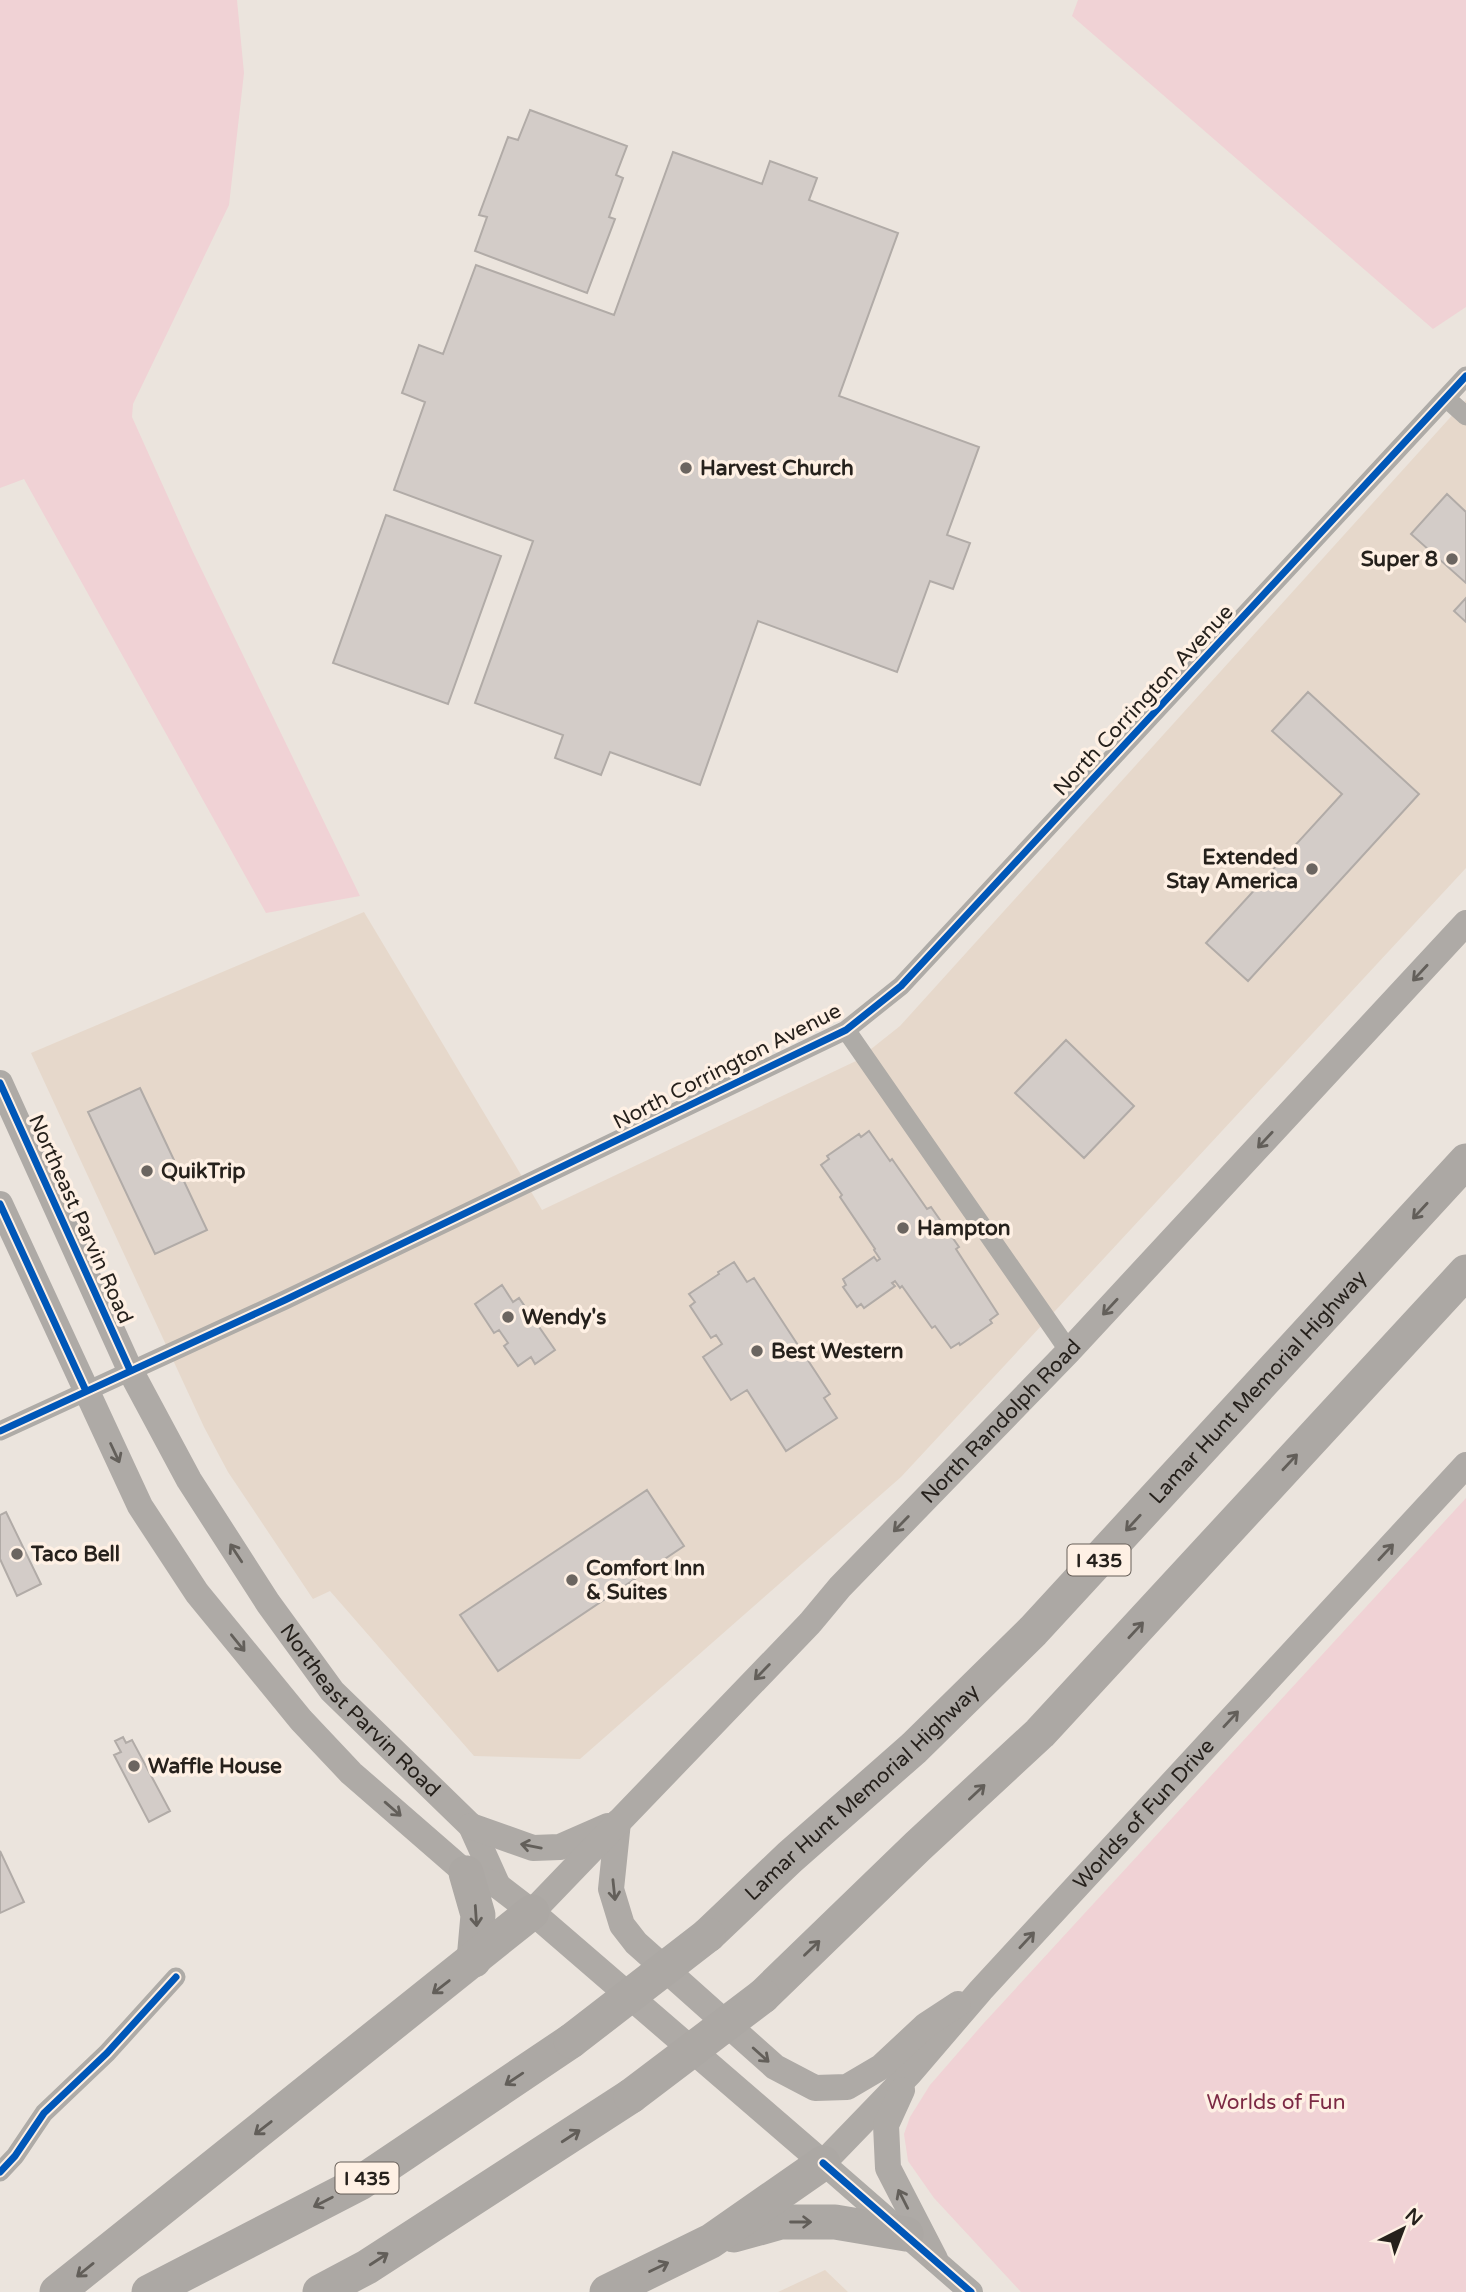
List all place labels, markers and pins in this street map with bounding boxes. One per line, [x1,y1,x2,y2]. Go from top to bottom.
place label: Harvest Church [700,456,854,481]
marker: Harvest Church [678,460,694,476]
place label: Super 8 [1361,547,1438,572]
marker: Super 8 [1444,551,1460,567]
place label: Extended Stay America [1166,845,1298,894]
marker: Extended Stay America [1304,861,1320,877]
place label: QuikTrip [161,1159,245,1184]
marker: QuikTrip [139,1163,155,1179]
place label: Hampton [917,1216,1011,1241]
marker: Hampton [895,1220,911,1236]
place label: Wendy's [522,1305,606,1330]
marker: Wendy's [500,1309,516,1325]
place label: Best Western [771,1339,904,1364]
marker: Best Western [749,1343,765,1359]
place label: Taco Bell [30,1542,120,1567]
marker: Taco Bell [9,1546,25,1562]
place label: Comfort Inn & Suites [586,1556,705,1605]
marker: Comfort Inn & Suites [564,1572,580,1588]
place label: Waffle House [148,1754,282,1779]
marker: Waffle House [126,1758,142,1774]

